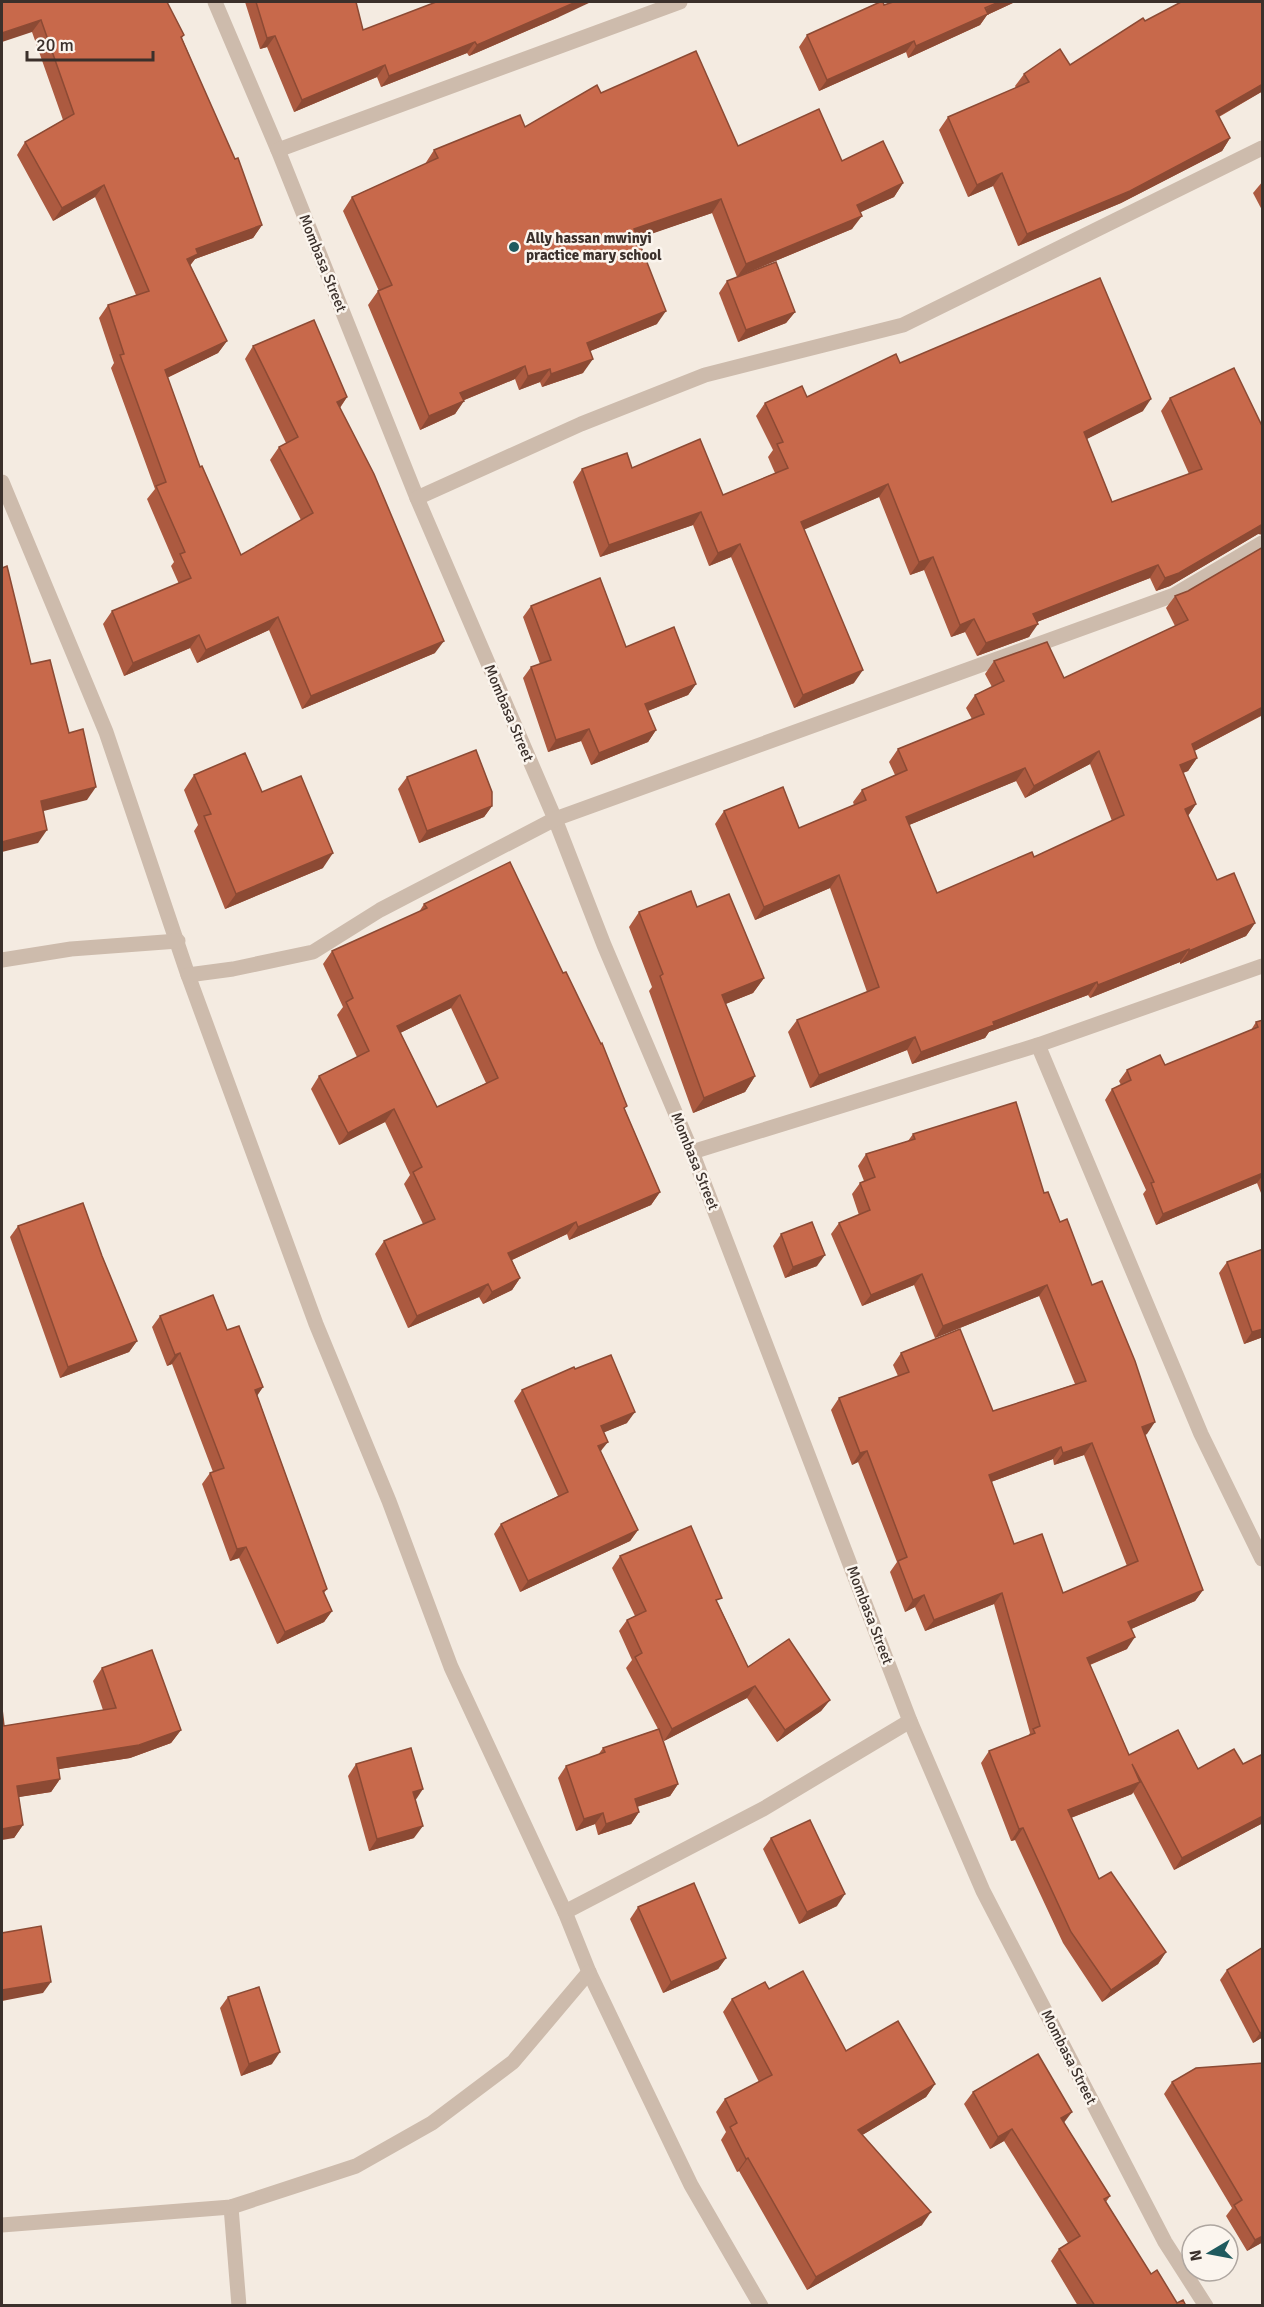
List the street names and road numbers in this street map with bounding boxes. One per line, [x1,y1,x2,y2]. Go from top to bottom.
street label: Mombasa Street [295,211,351,315]
street label: Mombasa Street [480,662,538,764]
street label: Mombasa Street [667,1109,723,1213]
street label: Mombasa Street [843,1563,897,1667]
street label: Mombasa Street [1037,2007,1101,2107]

